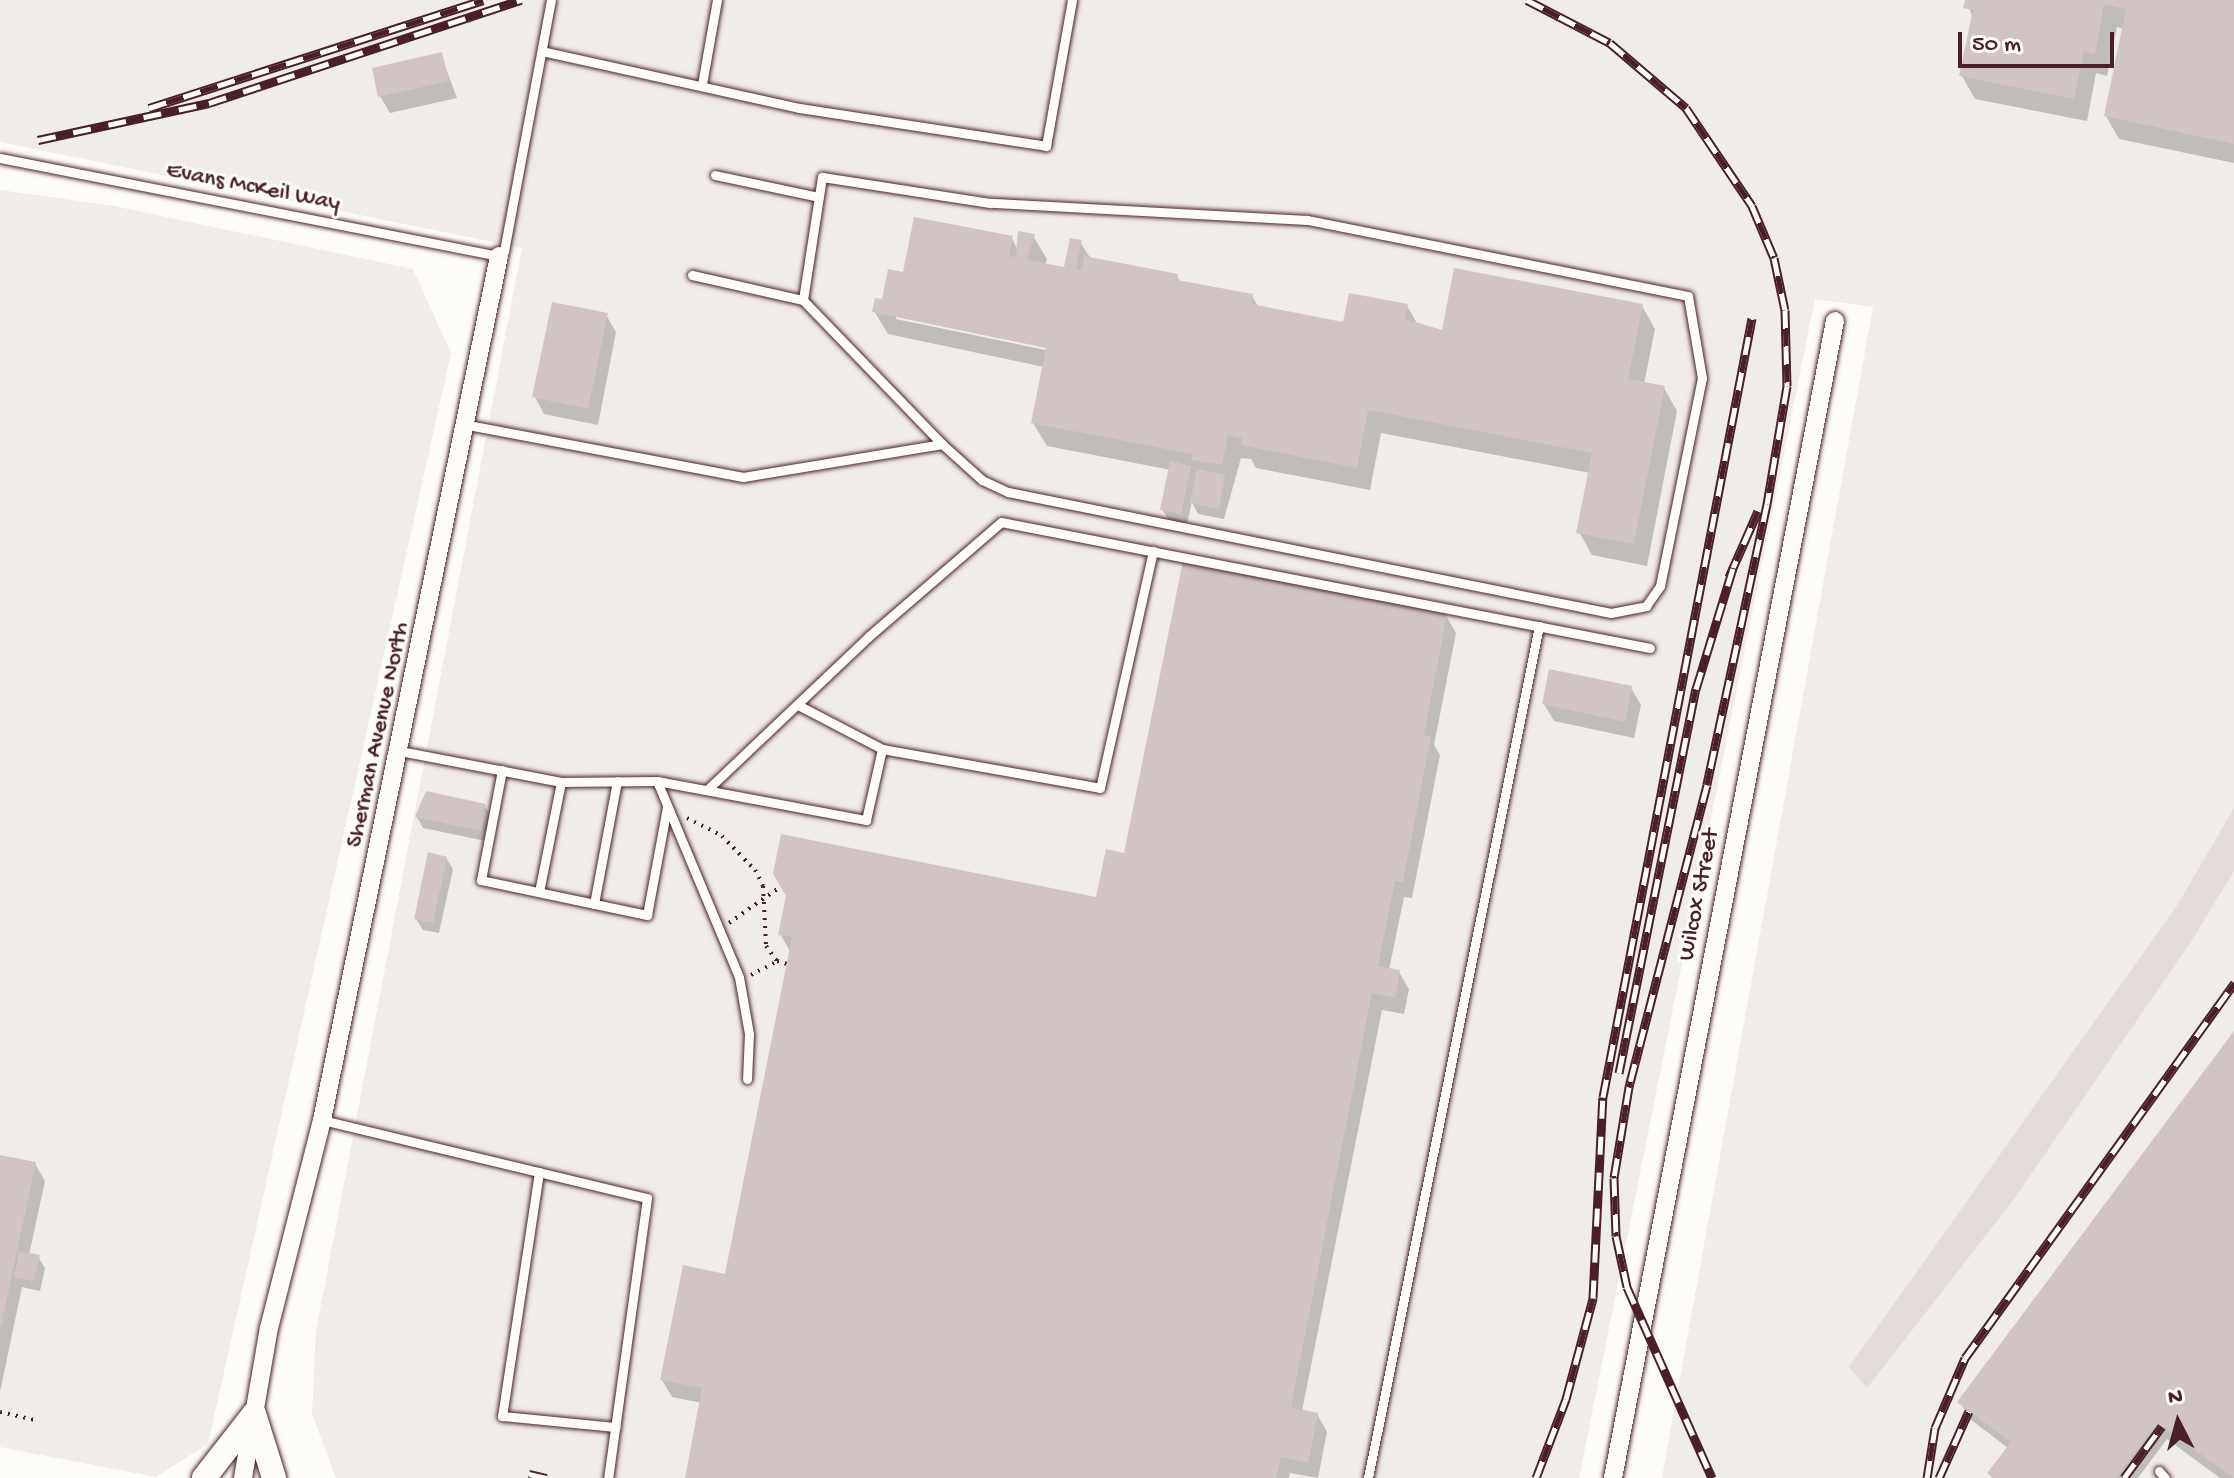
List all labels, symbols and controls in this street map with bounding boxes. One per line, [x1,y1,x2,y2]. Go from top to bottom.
scale bar [1962,16,2118,66]
text: 50 m [1972,31,2021,60]
street label: Evans McKeil Way [163,157,343,219]
street label: Sherman Avenue North [341,620,417,850]
street label: Wilcox Street [1673,827,1727,963]
north arrow [2138,1382,2218,1462]
text: N [2167,1384,2184,1412]

